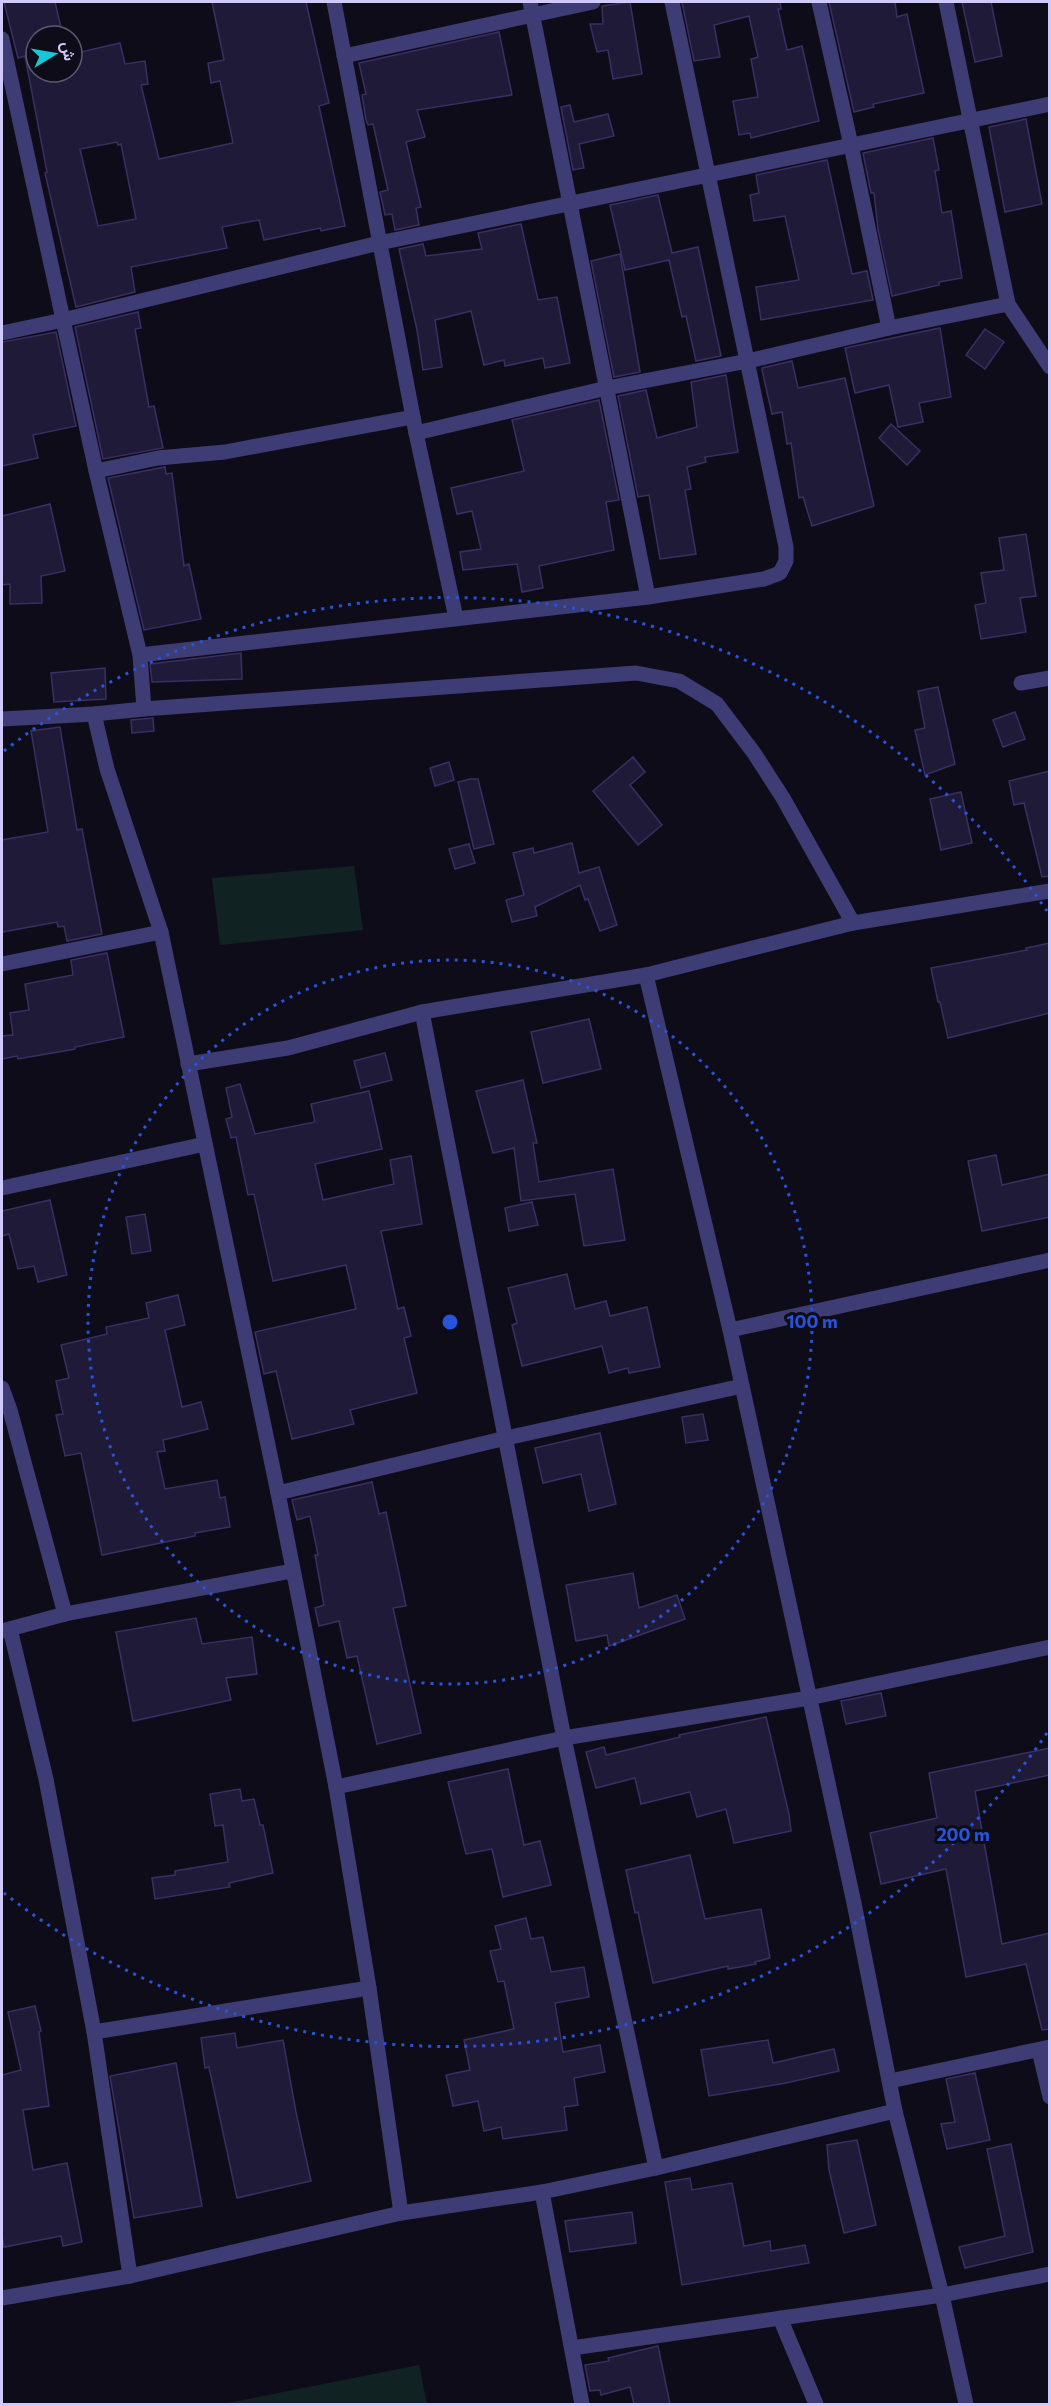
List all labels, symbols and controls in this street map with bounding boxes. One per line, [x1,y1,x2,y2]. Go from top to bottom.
north arrow [24,24,84,84]
text: ش [57,40,80,62]
text: 100 m [786,1310,838,1332]
centre of rings [440,1312,460,1332]
text: 200 m [936,1823,990,1845]

